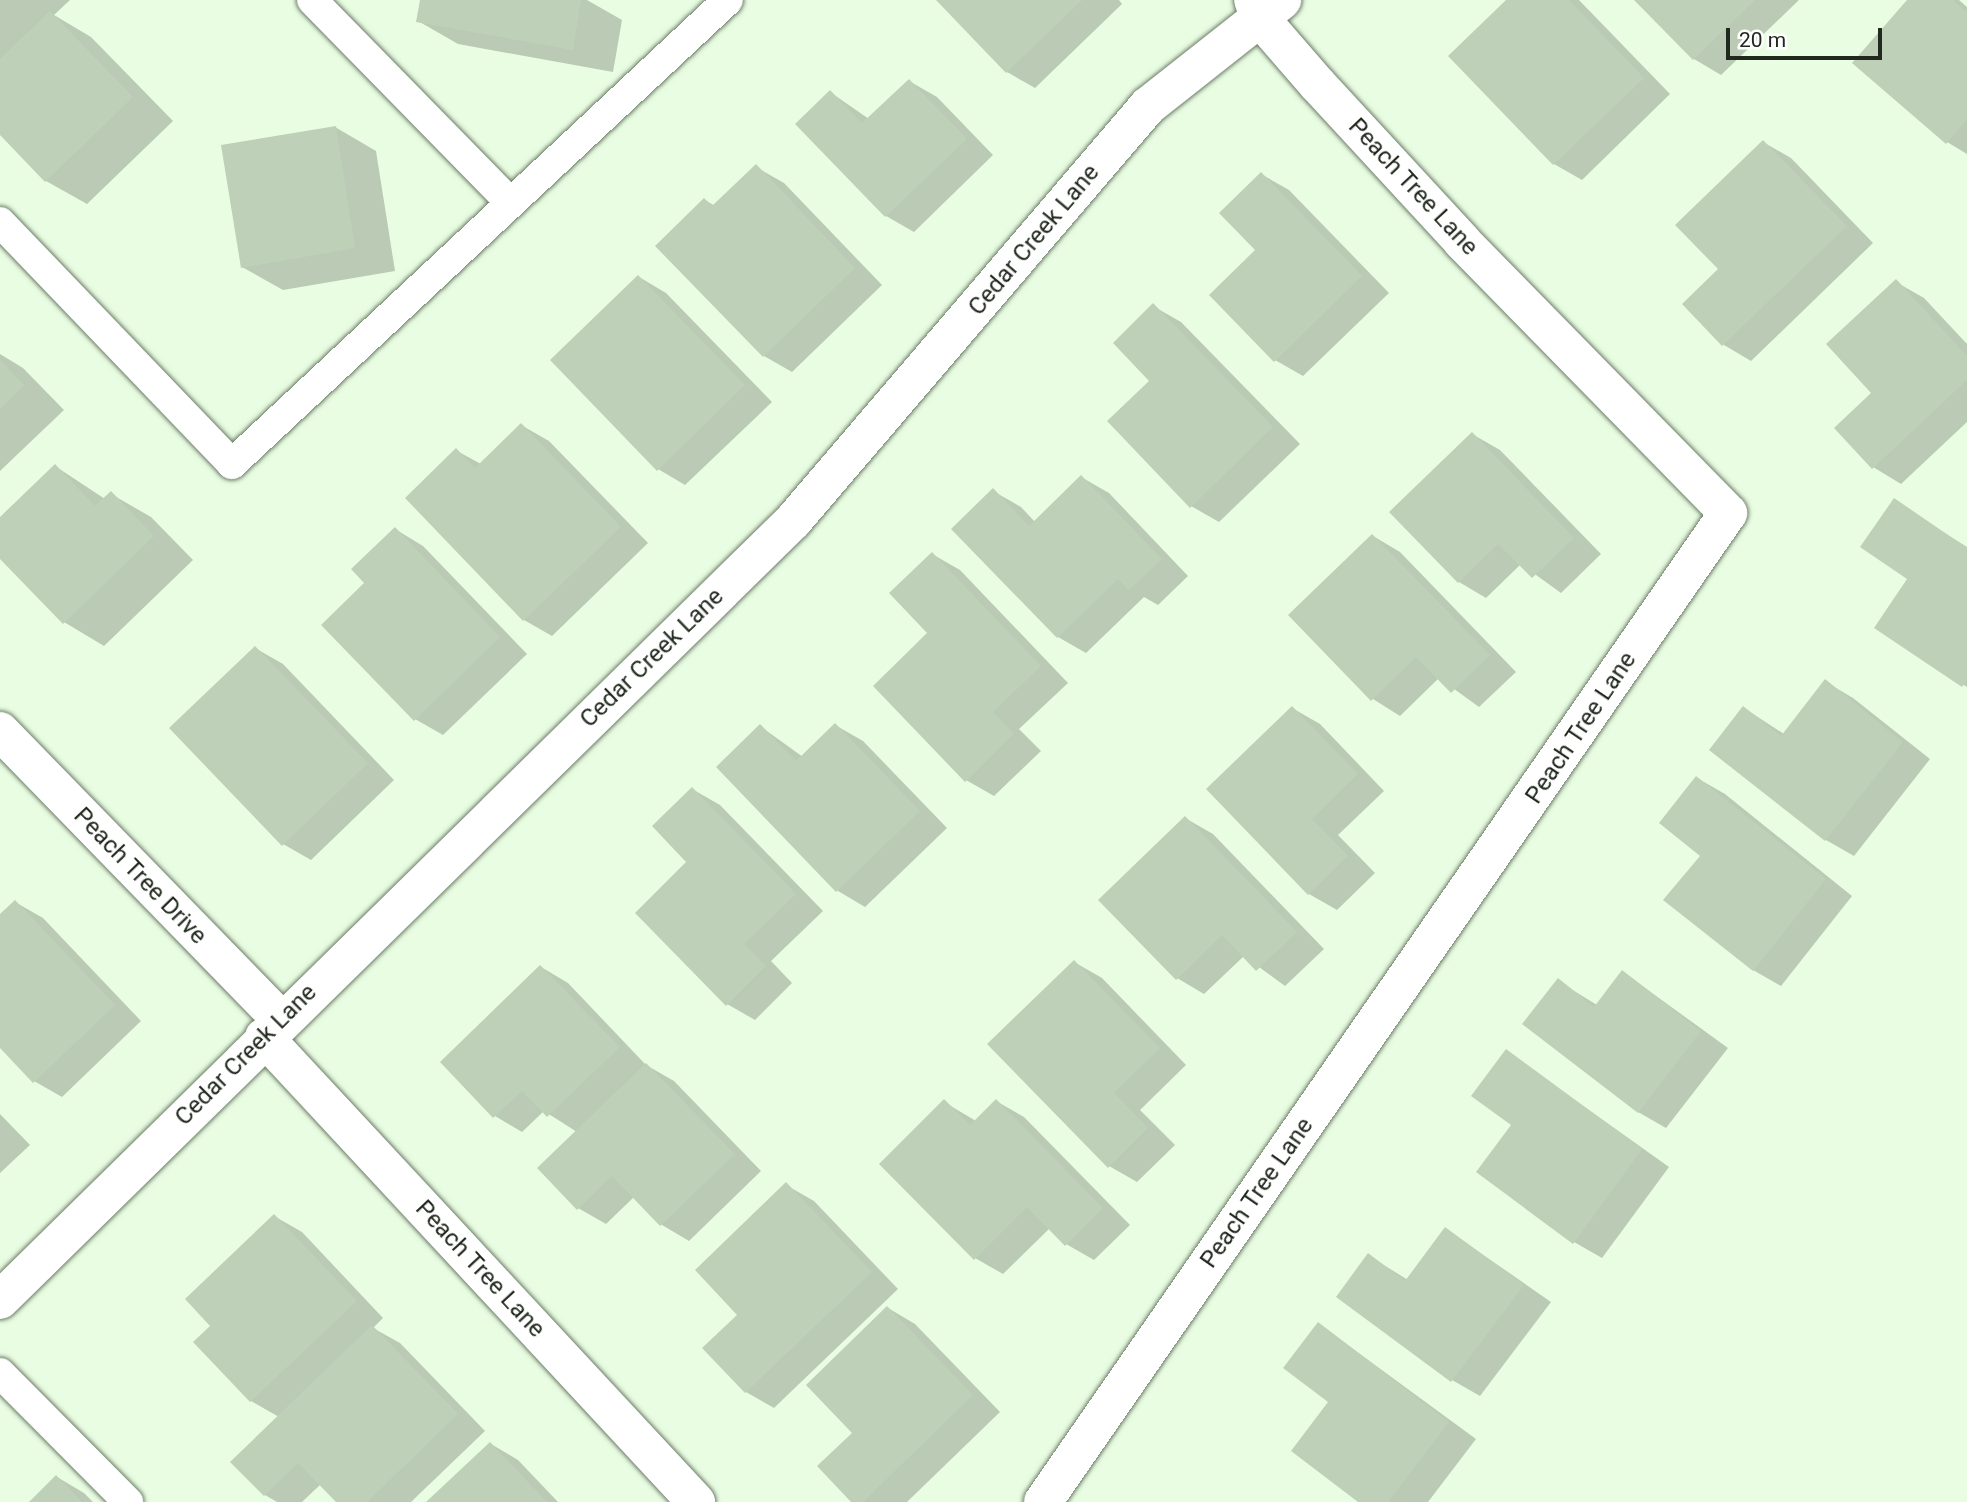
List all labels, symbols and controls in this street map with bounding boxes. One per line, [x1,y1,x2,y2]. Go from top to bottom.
scale bar [1729,14,1885,58]
text: 20 m [1739,28,1786,52]
street label: Peach Tree Lane [1342,112,1484,262]
street label: Cedar Creek Lane [963,159,1105,321]
street label: Cedar Creek Lane [574,582,730,734]
street label: Peach Tree Lane [1520,646,1642,810]
street label: Peach Tree Drive [67,802,213,950]
street label: Cedar Creek Lane [169,978,323,1132]
street label: Peach Tree Lane [1194,1112,1320,1274]
street label: Peach Tree Lane [409,1194,551,1344]

